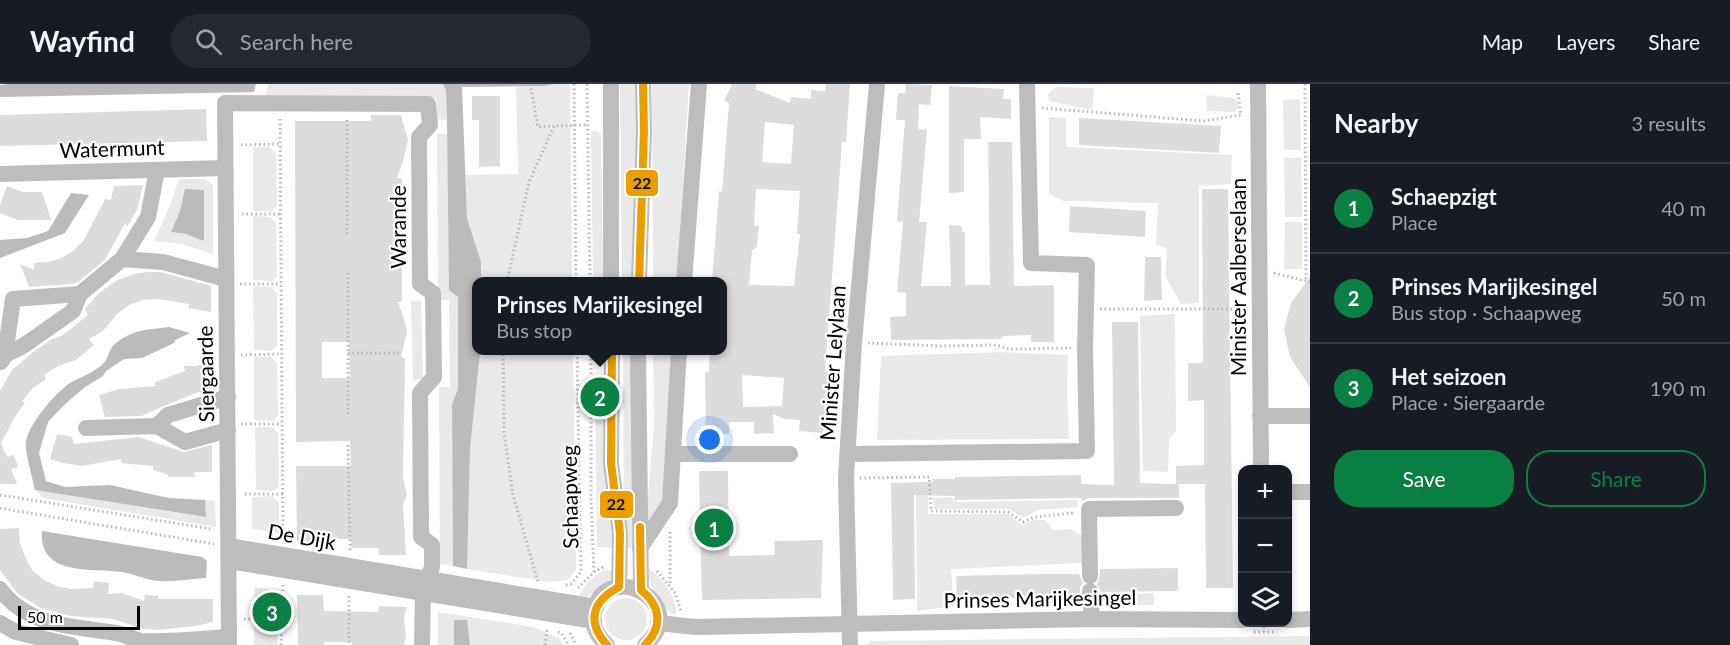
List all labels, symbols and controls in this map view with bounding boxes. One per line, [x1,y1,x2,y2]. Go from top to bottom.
search box [171,14,591,68]
text: Wayfind [30,24,135,58]
icon: search [192,25,225,58]
text: Search here [240,28,353,55]
text: Map [1482,29,1523,54]
text: Layers [1556,29,1615,54]
text: Share [1648,29,1700,54]
text: Nearby [1334,107,1419,139]
text: 3 results [1631,111,1706,135]
street label: Watermunt [59,134,165,162]
line badge: 22 [625,169,659,197]
text: 22 [633,173,651,192]
street label: Minister Aalberselaan [1225,178,1250,376]
text: Schaepzigt [1391,183,1497,210]
street label: Warande [385,185,410,269]
text: 1 [1348,196,1359,220]
text: 40 m [1661,196,1706,220]
text: Place [1391,210,1438,234]
text: Prinses Marijkesingel [1391,273,1597,300]
popup [472,277,727,355]
street label: Minister Lelylaan [814,284,850,442]
text: 2 [1348,286,1359,310]
text: 50 m [1661,286,1706,310]
text: Prinses Marijkesingel [496,291,703,318]
text: Bus stop · Schaapweg [1391,300,1581,324]
text: Bus stop [496,318,572,342]
street label: Siergaarde [192,325,218,423]
text: Het seizoen [1391,363,1507,390]
pin: 2 [580,374,620,420]
text: 3 [1348,376,1359,400]
text: 190 m [1650,376,1706,400]
text: Place · Siergaarde [1391,390,1545,414]
your location [695,425,724,454]
street label: Schaapweg [556,445,582,549]
button: Save [1334,450,1514,507]
button: Share [1526,450,1706,507]
map controls [1238,465,1292,627]
button: + [1238,465,1292,519]
line badge: 22 [599,490,634,519]
text: 22 [607,494,625,513]
pin: 1 [694,506,734,550]
street label: De Dijk [266,518,338,554]
button: − [1238,519,1292,573]
button: layers [1238,573,1292,627]
street label: Prinses Marijkesingel [943,584,1137,612]
pin: 3 [252,590,292,634]
scale bar [18,603,140,630]
text: 50 m [27,607,63,626]

